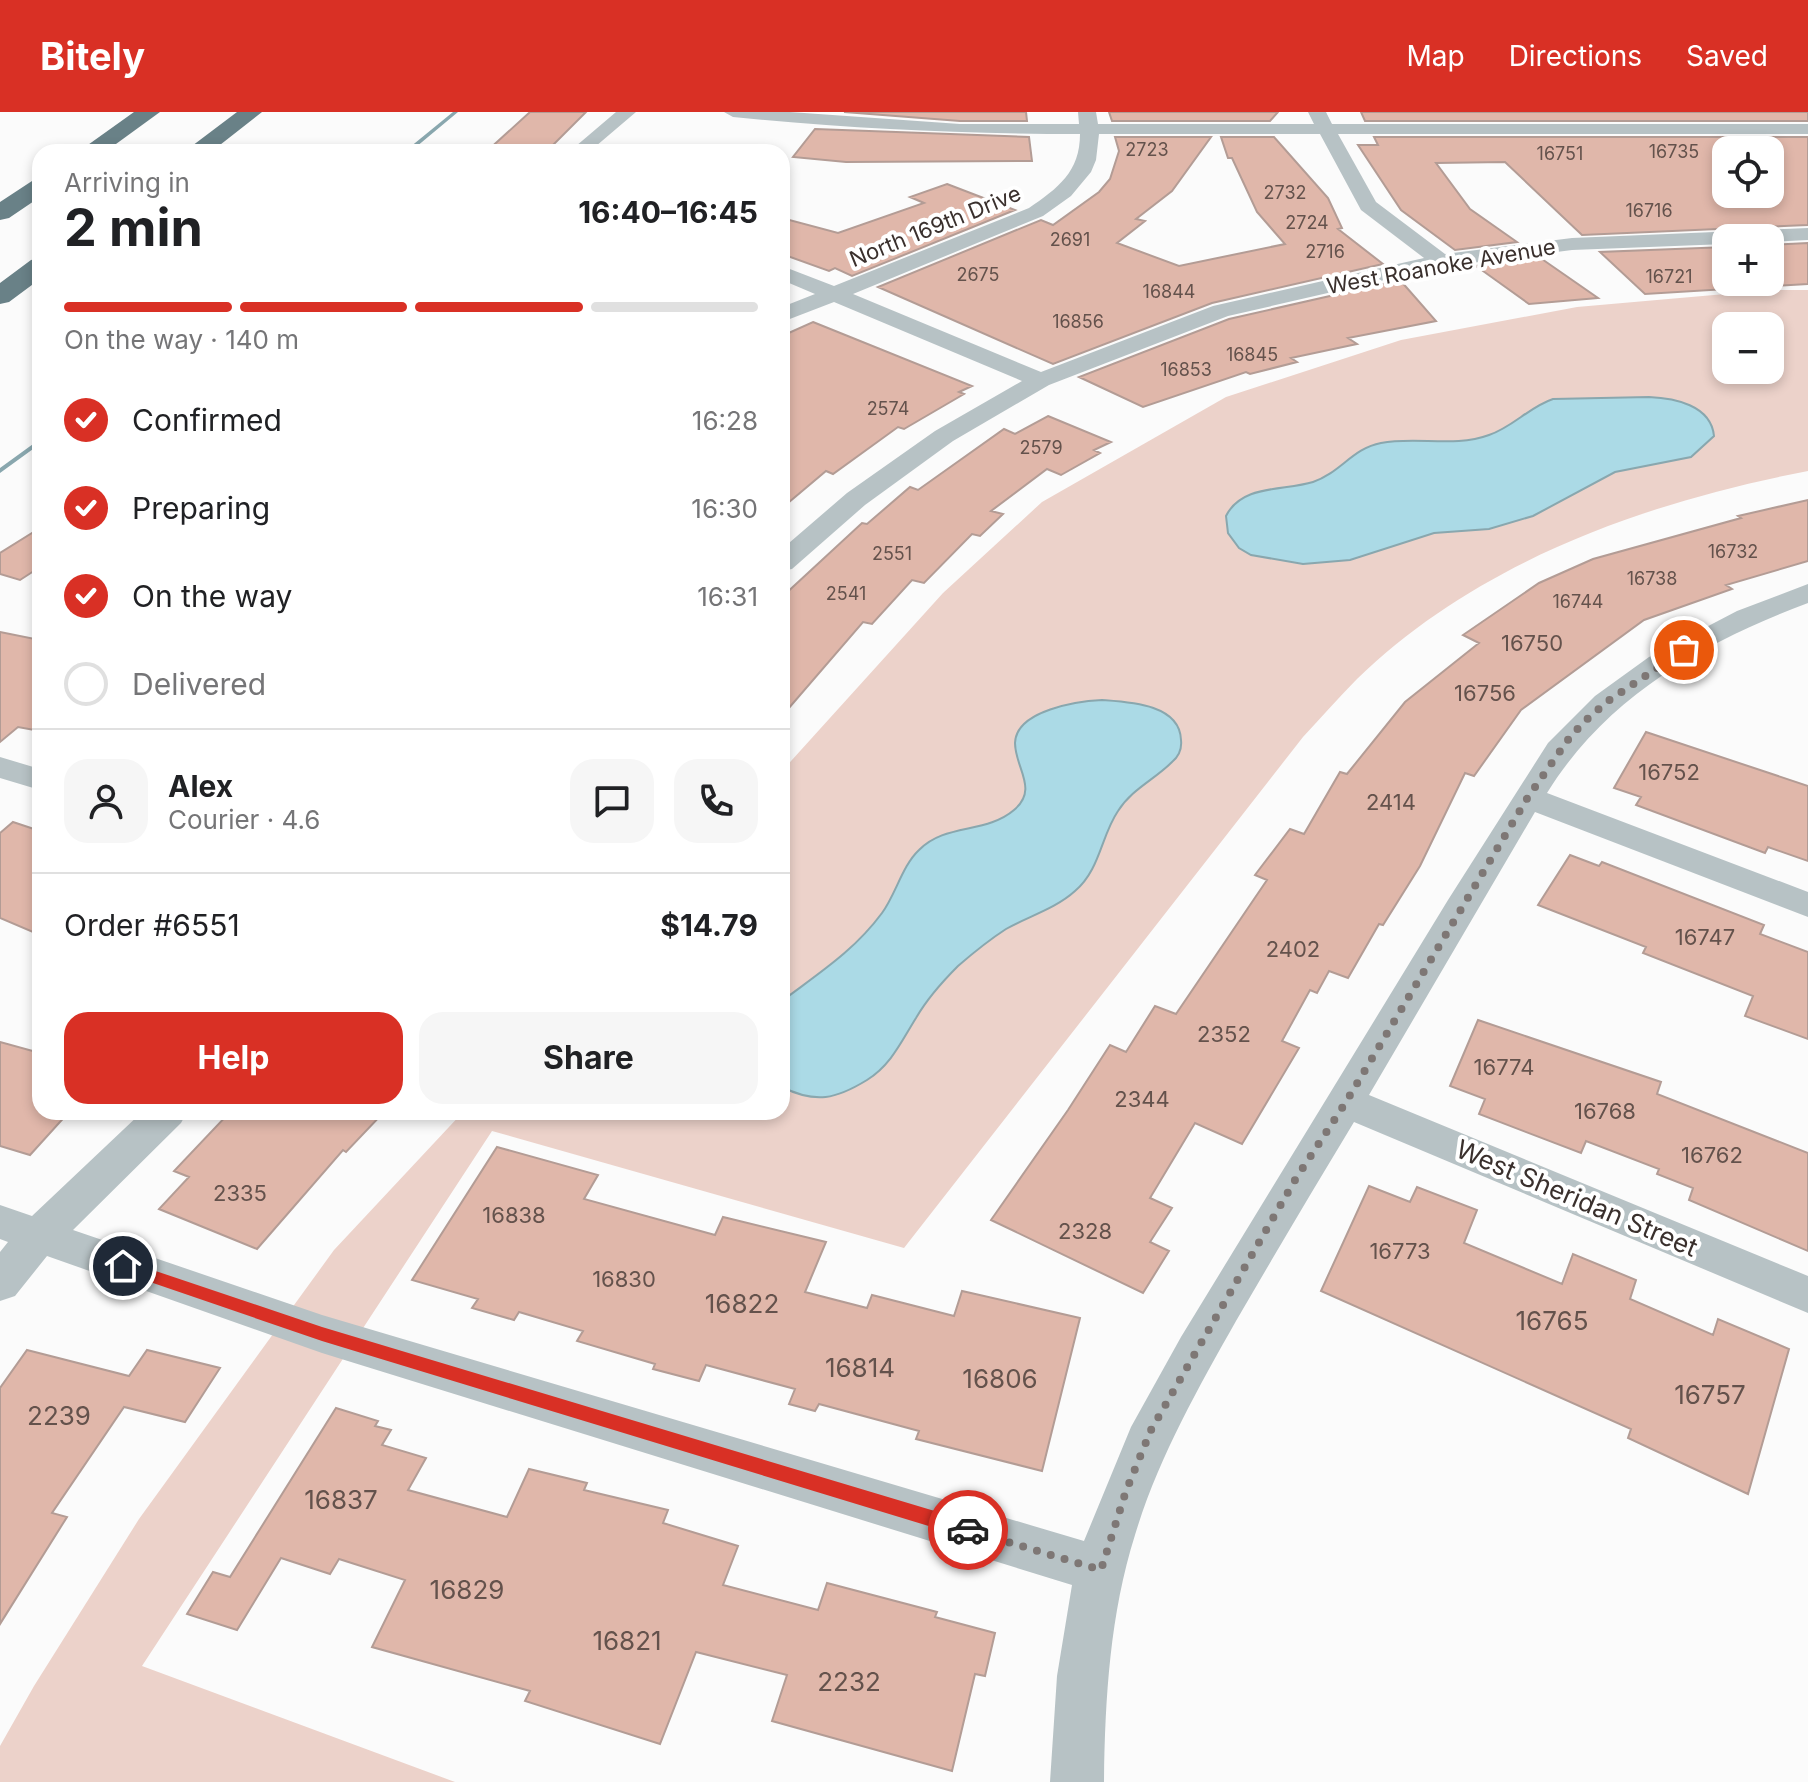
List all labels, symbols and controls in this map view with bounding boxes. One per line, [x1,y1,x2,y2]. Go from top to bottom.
text: Bitely [40,33,145,79]
text: Map [1406,39,1465,73]
text: Directions [1509,39,1642,73]
text: Saved [1686,39,1768,73]
map controls [1712,136,1784,384]
button: locate [1712,136,1784,208]
house number: 2723 [1125,139,1169,160]
house number: 16735 [1649,141,1699,162]
house number: 16751 [1537,143,1583,164]
text: Arriving in [64,167,190,198]
street label: North 169th Drive [846,180,1024,272]
house number: 2732 [1264,182,1306,203]
text: 16:40–16:45 [578,194,758,230]
text: 2 min [64,196,203,259]
house number: 16716 [1625,200,1673,221]
house number: 2724 [1285,212,1329,233]
button: + [1712,224,1784,296]
house number: 2691 [1050,229,1090,250]
street label: West Roanoke Avenue [1324,233,1558,299]
house number: 2716 [1305,241,1345,262]
house number: 2675 [956,264,1000,285]
house number: 16721 [1646,266,1692,287]
house number: 16844 [1143,281,1195,302]
house number: 16856 [1052,311,1104,332]
button: − [1712,312,1784,384]
text: On the way · 140 m [64,324,299,355]
house number: 16845 [1226,344,1278,365]
house number: 16853 [1160,359,1212,380]
icon: check [64,398,108,442]
house number: 2574 [867,398,909,419]
text: Confirmed [132,402,282,438]
text: 16:28 [692,405,758,436]
house number: 2579 [1019,437,1063,458]
icon: check [64,486,108,530]
text: Preparing [132,490,270,526]
text: 16:30 [691,493,758,524]
house number: 16732 [1708,541,1758,562]
house number: 2551 [872,543,912,564]
house number: 16738 [1627,568,1677,589]
icon: check [64,574,108,618]
text: On the way [132,578,292,614]
text: 16:31 [697,581,758,612]
house number: 2541 [826,583,866,604]
house number: 16744 [1553,591,1603,612]
pin [1650,616,1718,684]
icon: bag [1662,628,1706,672]
house number: 16750 [1501,630,1563,656]
text: Delivered [132,666,266,702]
house number: 16756 [1454,680,1516,706]
button: person [64,759,148,843]
button: chat [570,759,654,843]
button: phone [674,759,758,843]
house number: 16752 [1638,759,1700,785]
text: Alex [168,768,233,804]
house number: 2414 [1366,789,1416,815]
text: Courier · 4.6 [168,804,320,835]
text: Order #6551 [64,907,240,943]
text: $14.79 [660,907,758,943]
house number: 16747 [1675,924,1735,950]
house number: 2402 [1266,936,1320,962]
button: Help [64,1012,403,1104]
button: Share [419,1012,758,1104]
house number: 2352 [1197,1021,1251,1047]
house number: 16774 [1474,1054,1534,1080]
house number: 2344 [1114,1086,1170,1112]
house number: 16768 [1574,1098,1636,1124]
street label: West Sheridan Street [1452,1133,1702,1263]
house number: 16762 [1681,1142,1743,1168]
house number: 2335 [213,1180,267,1206]
house number: 16838 [482,1202,546,1228]
house number: 2328 [1058,1218,1112,1244]
pin [89,1232,157,1300]
house number: 16773 [1369,1238,1431,1264]
icon: home [101,1244,145,1288]
house number: 16830 [592,1266,656,1292]
house number: 16822 [705,1288,779,1319]
house number: 16765 [1516,1305,1588,1336]
house number: 16814 [825,1352,895,1383]
house number: 16806 [962,1363,1038,1394]
house number: 16757 [1674,1379,1746,1410]
house number: 2239 [27,1400,91,1431]
house number: 16837 [304,1484,378,1515]
courier [928,1490,1008,1570]
icon: car [946,1508,990,1552]
house number: 16829 [430,1574,504,1605]
house number: 16821 [592,1625,662,1656]
house number: 2232 [817,1666,881,1697]

